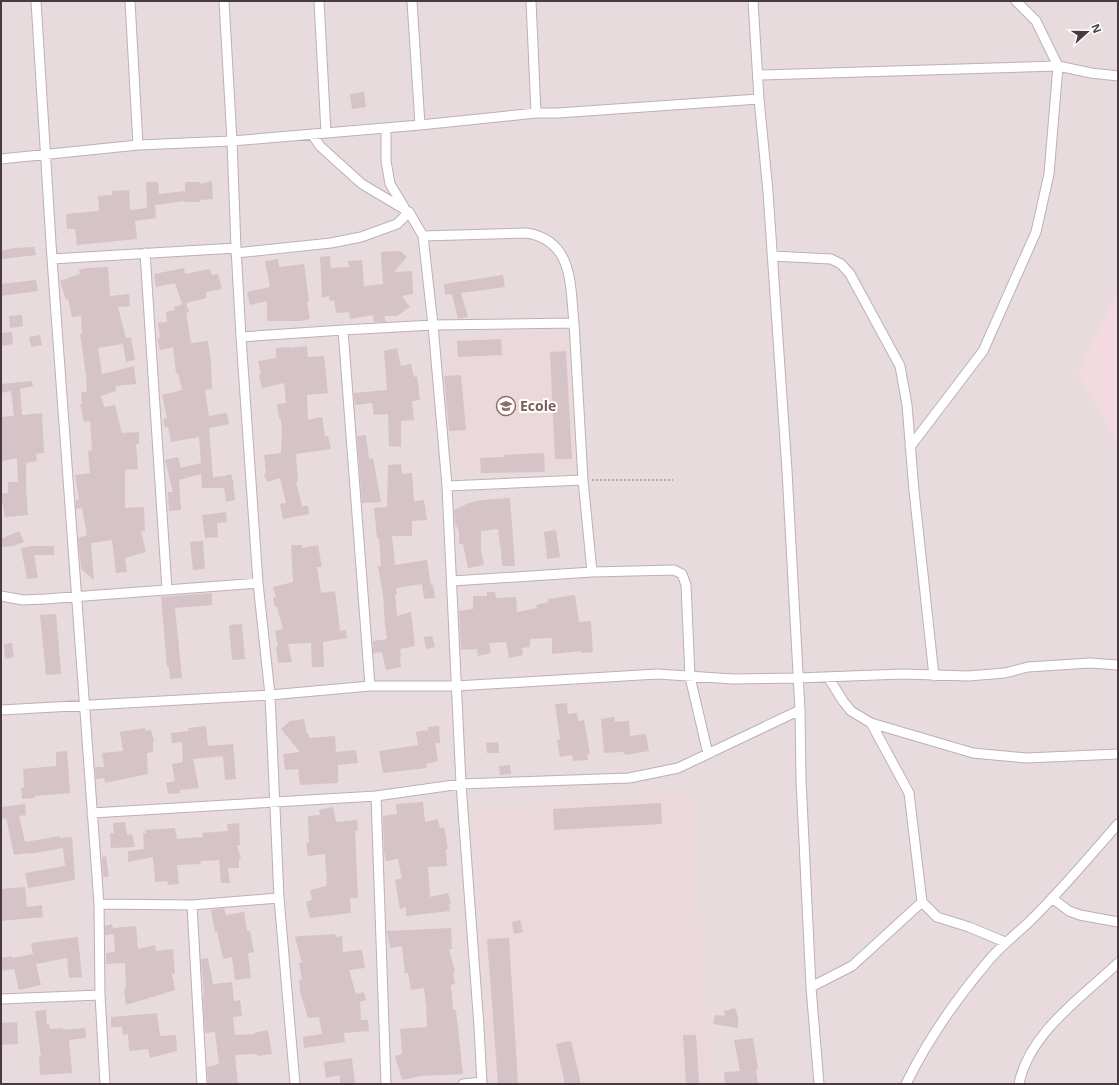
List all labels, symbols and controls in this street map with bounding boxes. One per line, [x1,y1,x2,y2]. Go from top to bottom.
north arrow [1067,12,1107,52]
text: N [1088,21,1105,35]
school or university icon: Ecole [495,395,517,417]
place label: Ecole [520,396,556,415]

